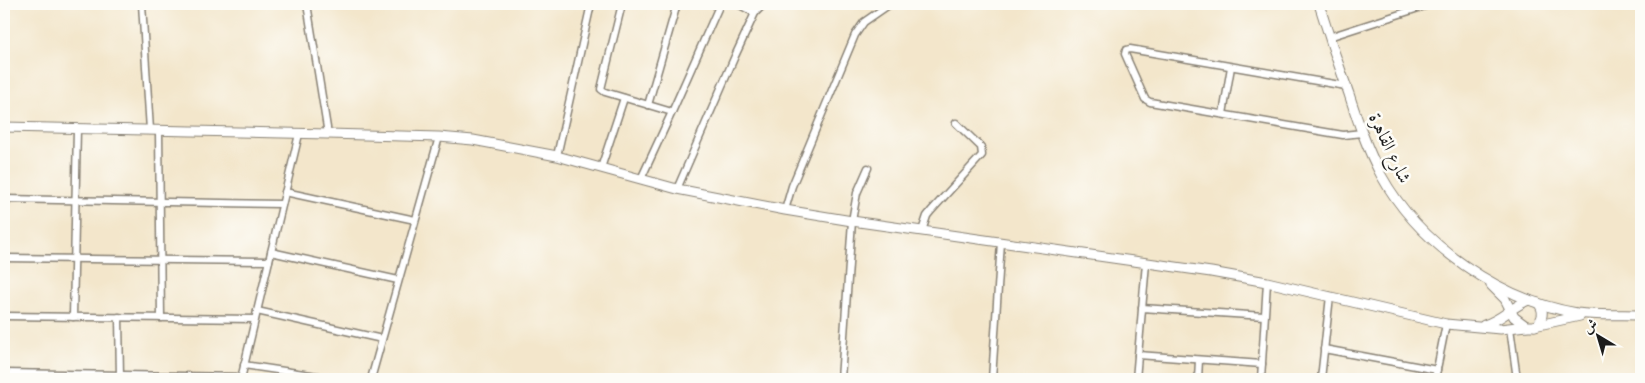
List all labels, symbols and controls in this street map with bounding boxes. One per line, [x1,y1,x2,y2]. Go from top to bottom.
street label: شارع القاهرة [1361,111,1413,188]
north arrow [1572,310,1622,360]
text: ش [1581,317,1600,336]

